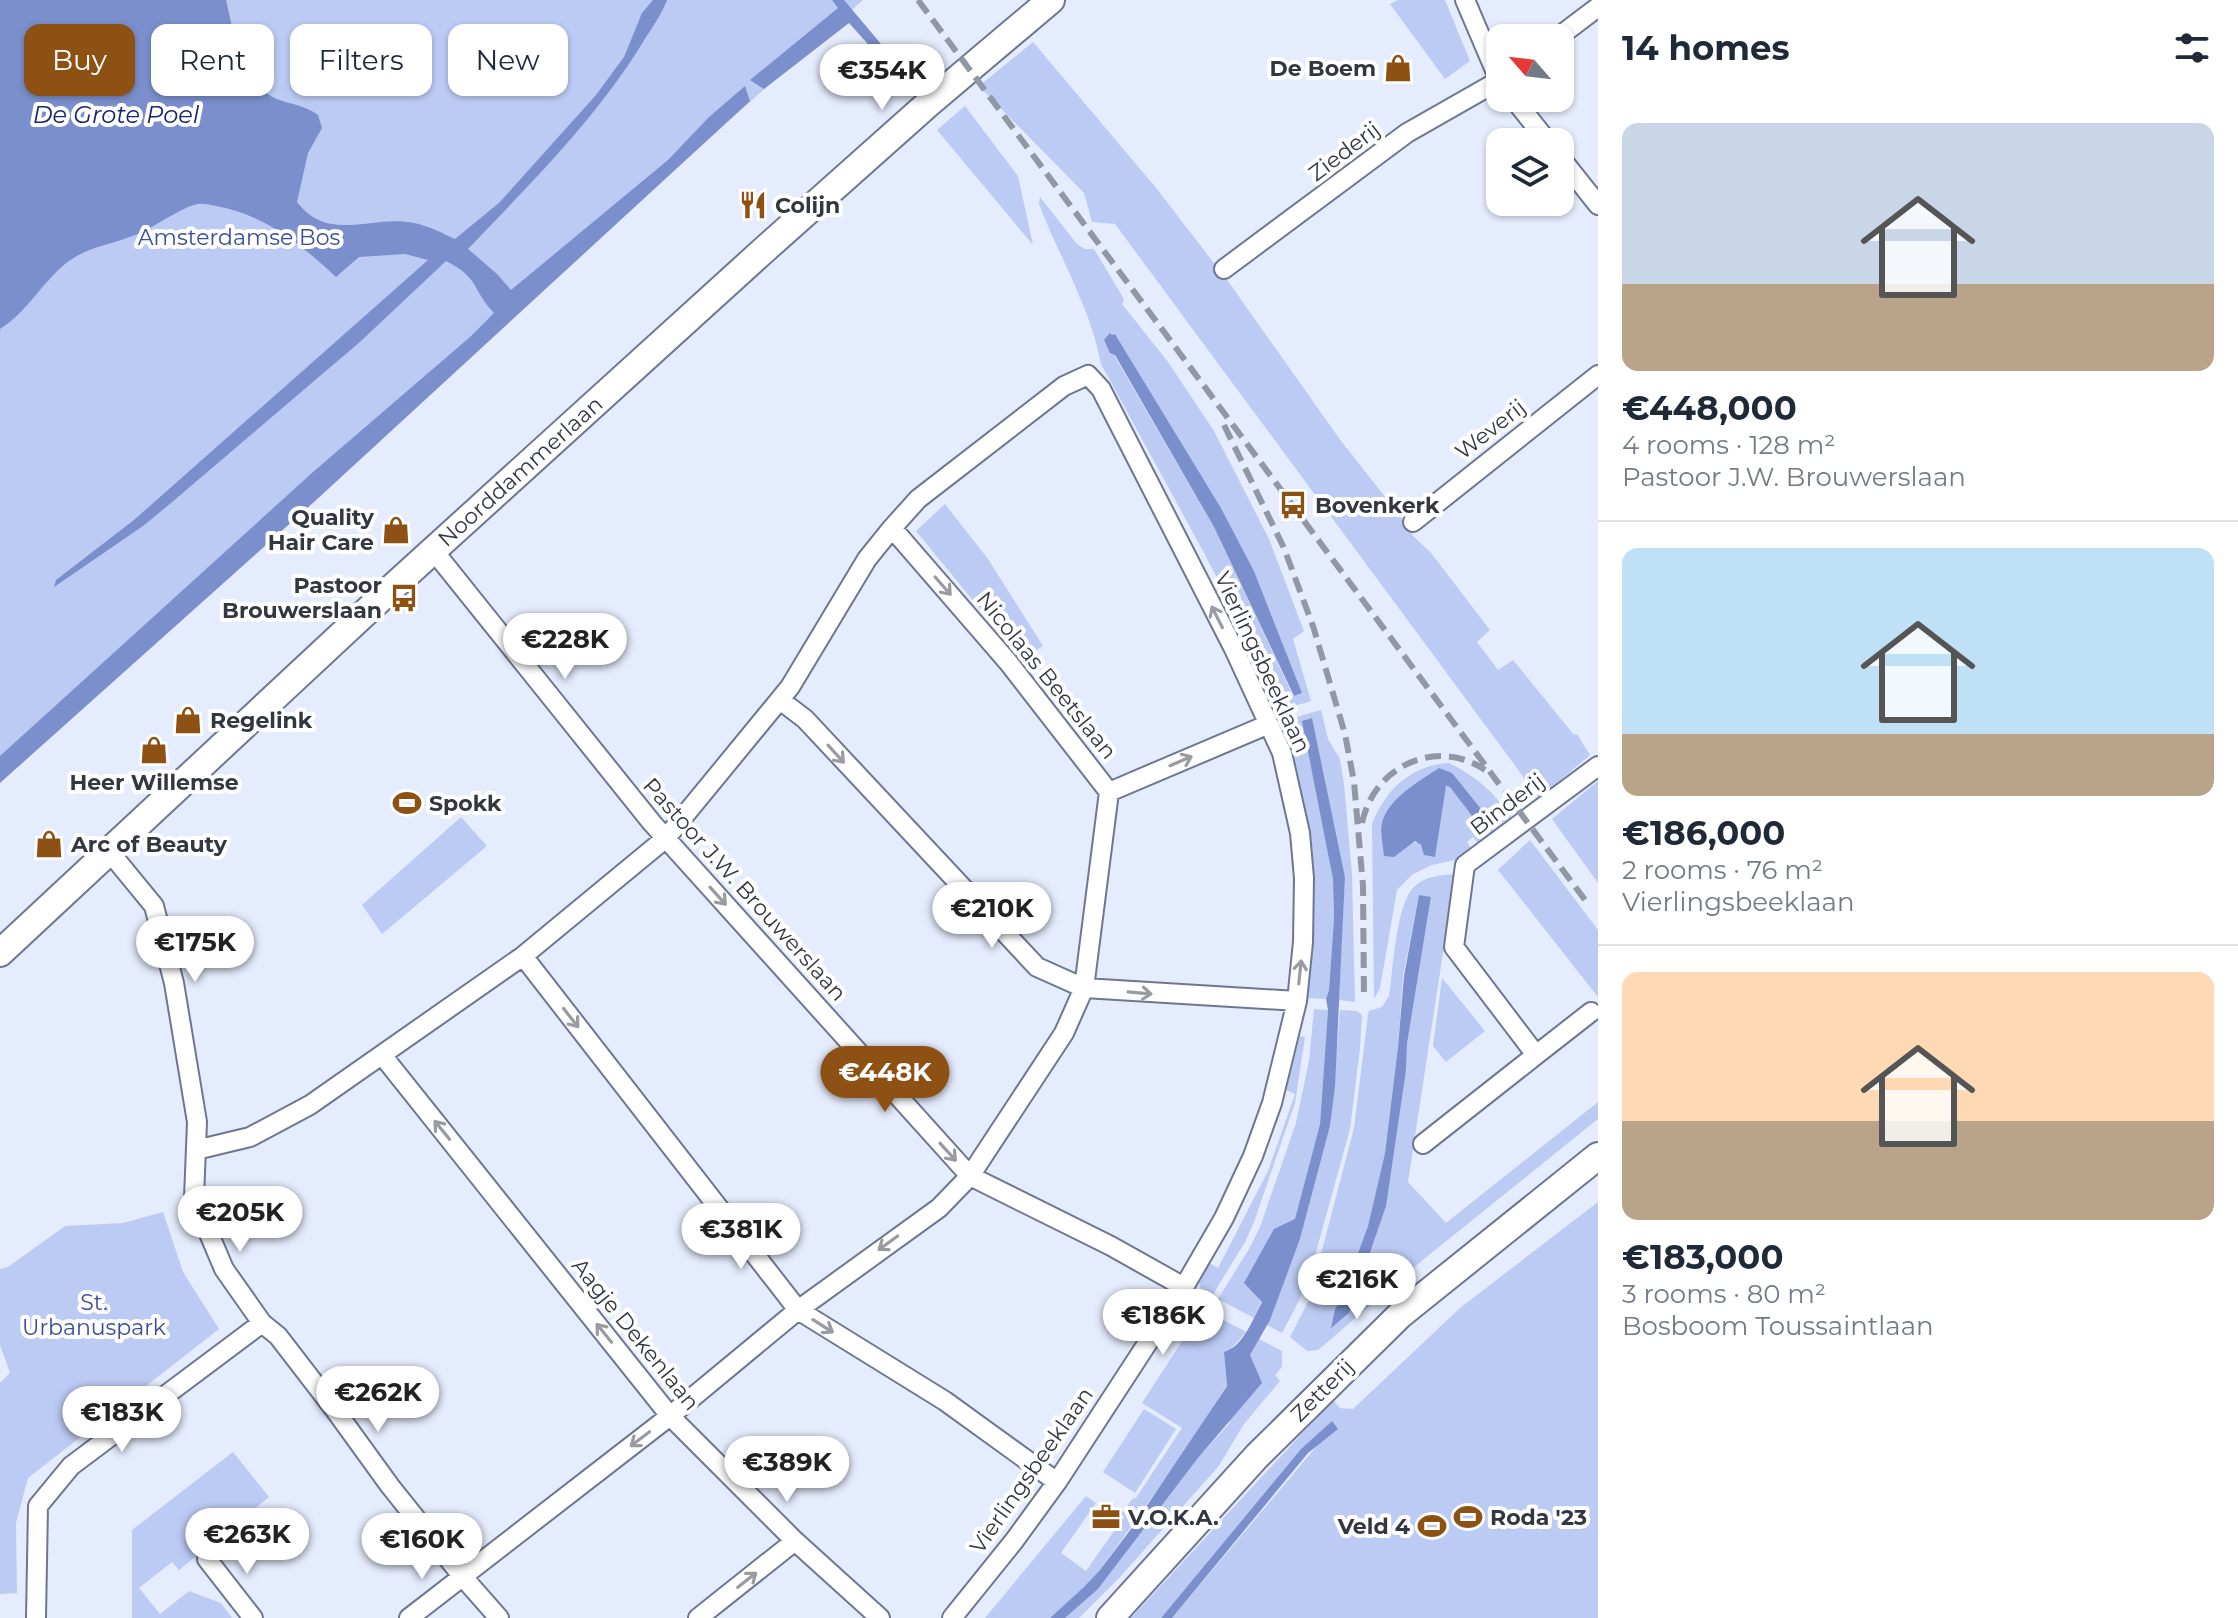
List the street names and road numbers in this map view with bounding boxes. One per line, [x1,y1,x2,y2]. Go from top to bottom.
street label: Ziederij [1303,116,1385,187]
street label: Noorddammerlaan [432,390,608,552]
street label: Weverij [1450,394,1531,465]
street label: Vierlingsbeeklaan [1209,567,1316,757]
street label: Nicolaas Beetslaan [971,586,1122,765]
street label: Binderij [1465,768,1550,841]
street label: Pastoor J.W. Brouwerslaan [637,772,852,1006]
street label: Aagje Dekenlaan [566,1253,705,1416]
street label: Zetterij [1285,1353,1360,1428]
street label: Vierlingsbeeklaan [964,1382,1099,1559]

